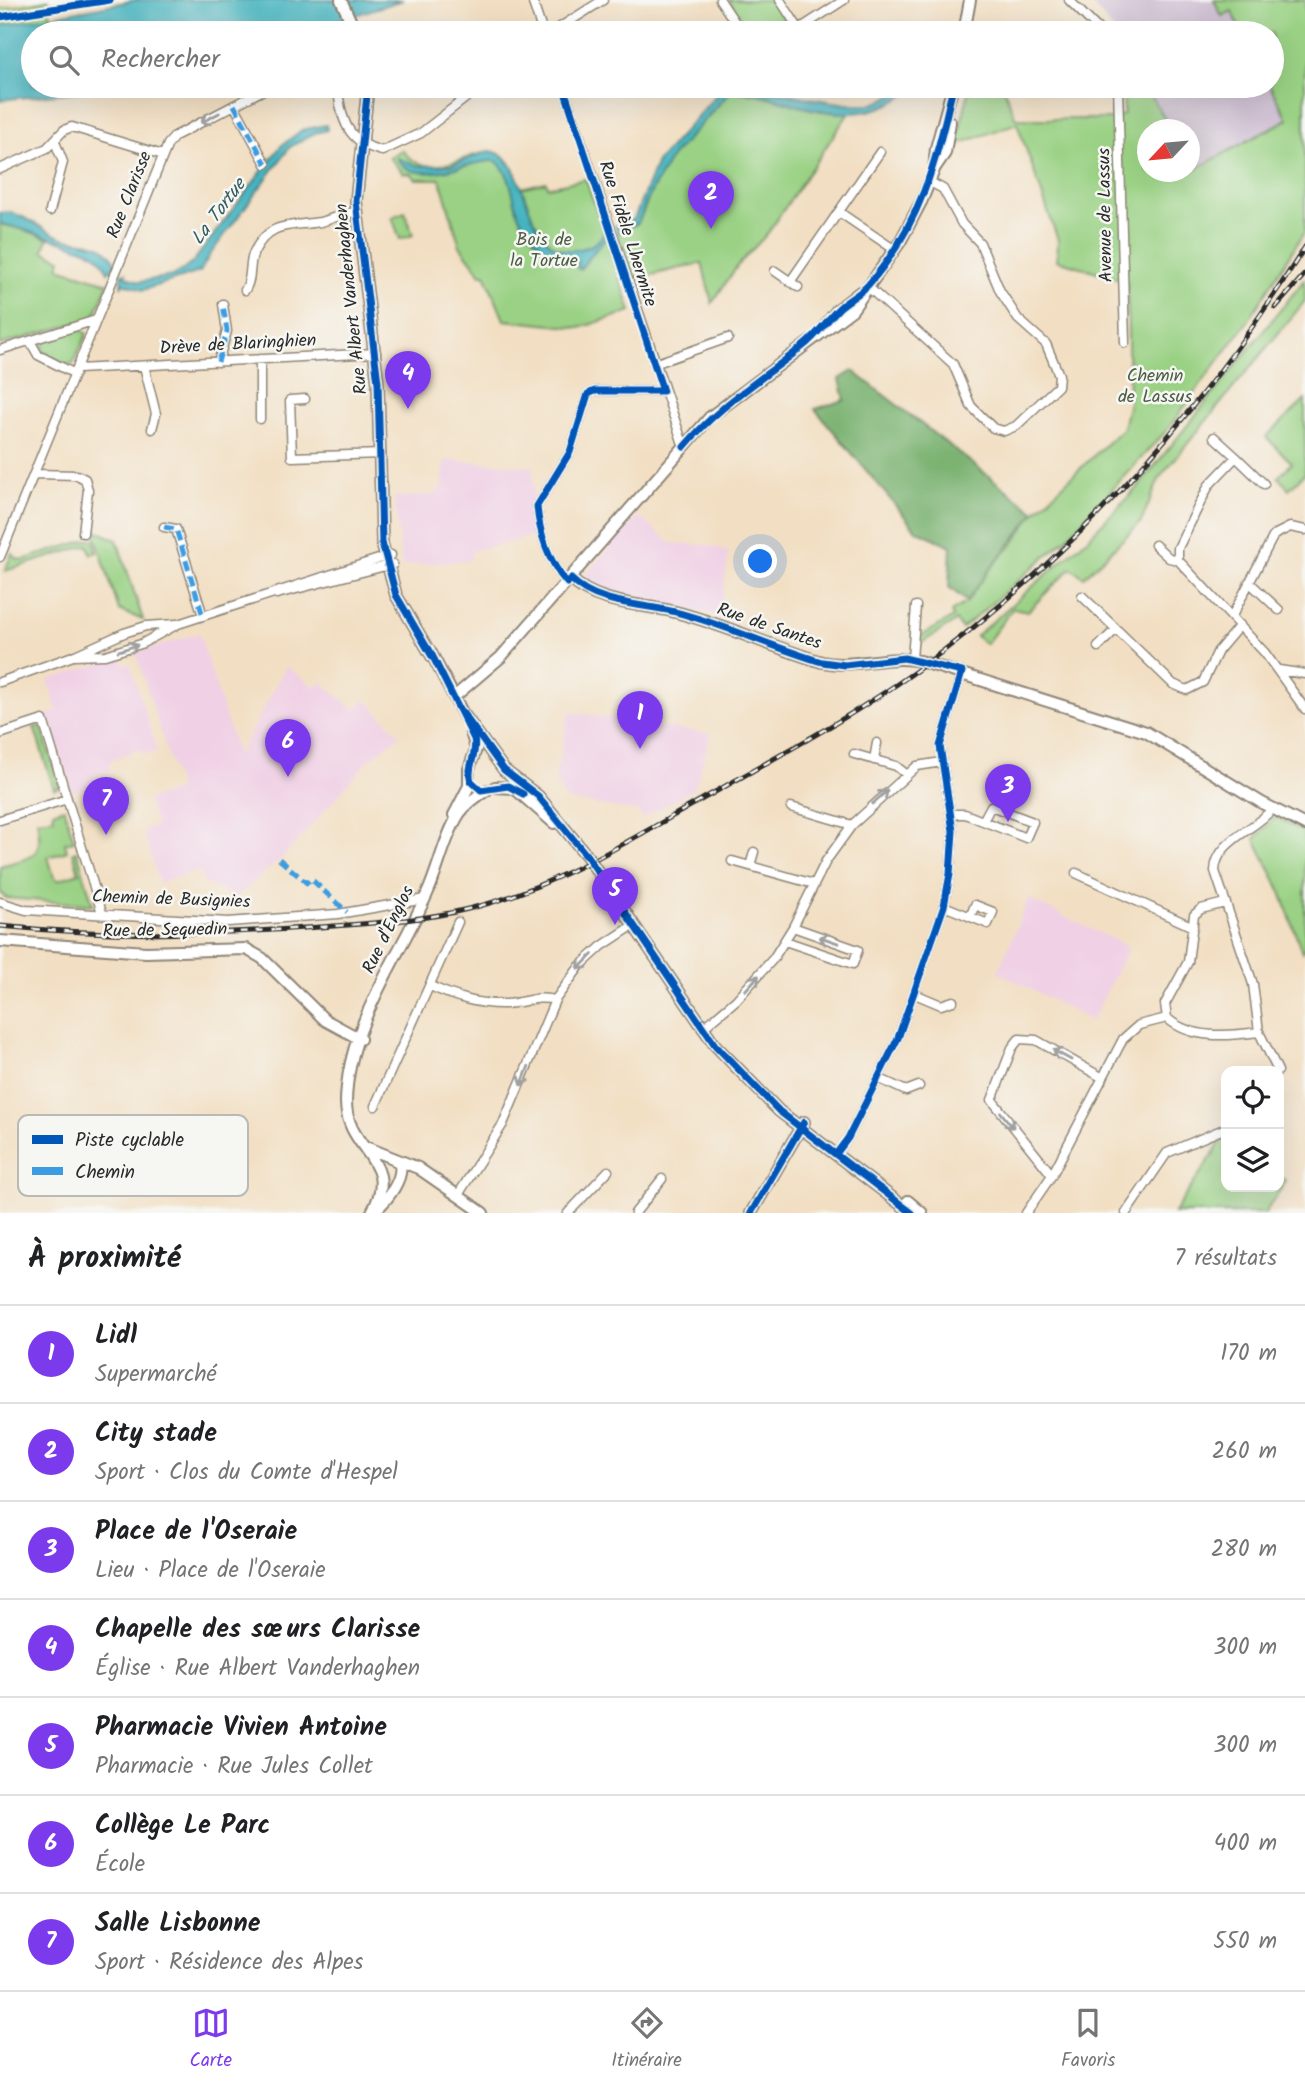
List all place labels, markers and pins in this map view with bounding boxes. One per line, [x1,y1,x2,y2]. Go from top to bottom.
pin: 2 [688,171,734,229]
pin: 4 [385,351,431,409]
pin: 1 [617,691,663,749]
pin: 6 [265,719,311,777]
pin: 3 [985,764,1031,822]
pin: 7 [83,777,129,835]
pin: 5 [592,867,638,925]

